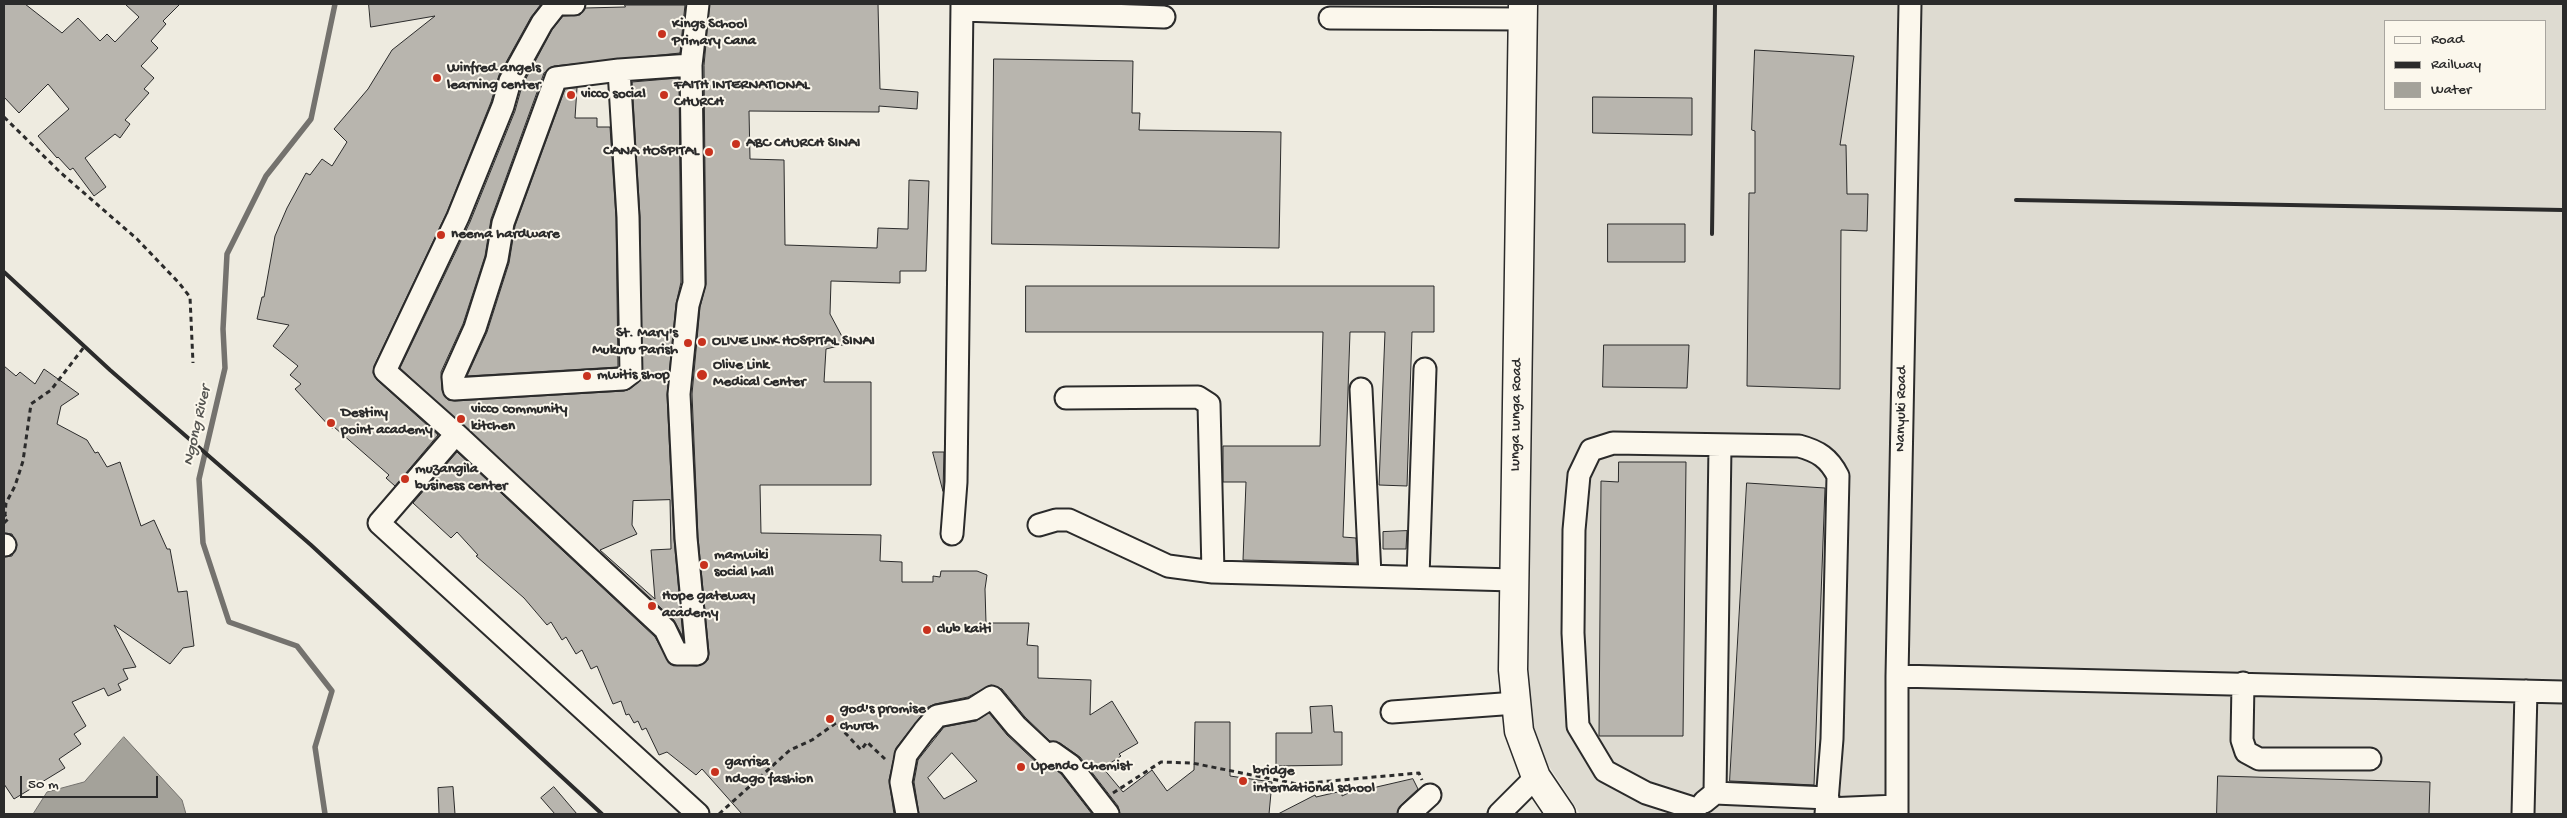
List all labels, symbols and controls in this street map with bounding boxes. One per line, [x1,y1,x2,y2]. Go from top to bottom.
place label: Kings School Primary Cana [672,16,756,51]
legend [2384,20,2547,110]
marker: Kings School Primary Cana [656,28,668,40]
text: Road [2431,31,2464,49]
text: Railway [2431,56,2481,74]
place label: Winfred angels learning center [447,60,541,95]
marker: Winfred angels learning center [431,72,443,84]
place label: FAITH INTERNATIONAL CHURCH [674,77,810,112]
text: Water [2431,81,2471,99]
place label: vicco social [581,86,646,104]
marker: vicco social [565,89,577,101]
marker: FAITH INTERNATIONAL CHURCH [658,89,670,101]
place label: ABC CHURCH SINAI [746,135,860,153]
marker: ABC CHURCH SINAI [730,138,742,150]
place label: CANA HOSPITAL [603,143,699,161]
marker: CANA HOSPITAL [703,146,715,158]
place label: neema hardware [451,226,560,244]
marker: neema hardware [435,229,447,241]
place label: St. Mary's Mukuru Parish [592,325,678,360]
place label: OLIVE LINK HOSPITAL SINAI [712,333,875,351]
marker: OLIVE LINK HOSPITAL SINAI [696,336,708,348]
marker: St. Mary's Mukuru Parish [682,337,694,349]
place label: Olive Link Medical Center [713,357,806,392]
street label: Lunga Lunga Road [1507,358,1527,472]
street label: Nanyuki Road [1892,366,1912,452]
place label: mwitis shop [597,367,670,385]
marker: Olive Link Medical Center [695,368,709,382]
marker: mwitis shop [581,370,593,382]
water label: Ngong River [180,384,216,468]
place label: vicco community kitchen [471,401,568,436]
place label: Destiny point academy [341,405,433,440]
marker: vicco community kitchen [455,413,467,425]
marker: Destiny point academy [325,417,337,429]
place label: muzangila business center [415,461,507,496]
marker: muzangila business center [399,473,411,485]
place label: mamwiki social hall [714,547,774,582]
marker: mamwiki social hall [698,559,710,571]
place label: Hope gateway academy [662,588,755,623]
marker: Hope gateway academy [646,600,658,612]
place label: club kaiti [937,621,992,639]
marker: club kaiti [921,624,933,636]
place label: god's promise church [840,701,926,736]
marker: god's promise church [824,713,836,725]
place label: garrisa ndogo fashion [725,754,813,789]
place label: Upendo Chemist [1031,758,1132,776]
marker: Upendo Chemist [1015,761,1027,773]
place label: bridge international school [1253,763,1375,798]
scale bar [22,766,160,798]
marker: garrisa ndogo fashion [709,766,721,778]
marker: bridge international school [1237,775,1249,787]
text: 50 m [28,776,59,794]

